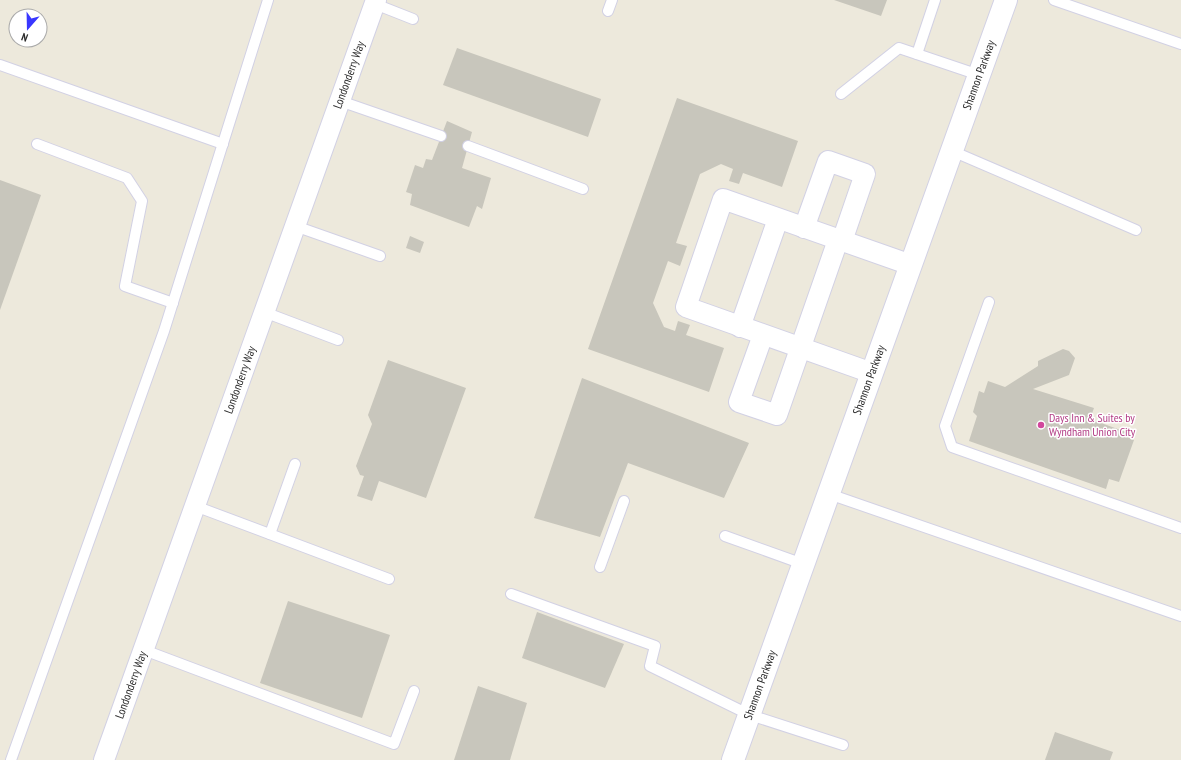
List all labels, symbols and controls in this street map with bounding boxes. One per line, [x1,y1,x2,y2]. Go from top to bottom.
north arrow [8,8,48,48]
text: N [19,30,30,45]
street label: Shannon Parkway [959,38,998,112]
street label: Londonderry Way [329,39,368,111]
street label: Shannon Parkway [849,343,888,417]
street label: Londonderry Way [220,344,259,416]
place label: Days Inn & Suites by Wyndham Union City [1049,410,1136,439]
marker: Days Inn & Suites by Wyndham Union City [1036,420,1046,430]
street label: Shannon Parkway [740,648,779,722]
street label: Londonderry Way [111,649,150,721]

